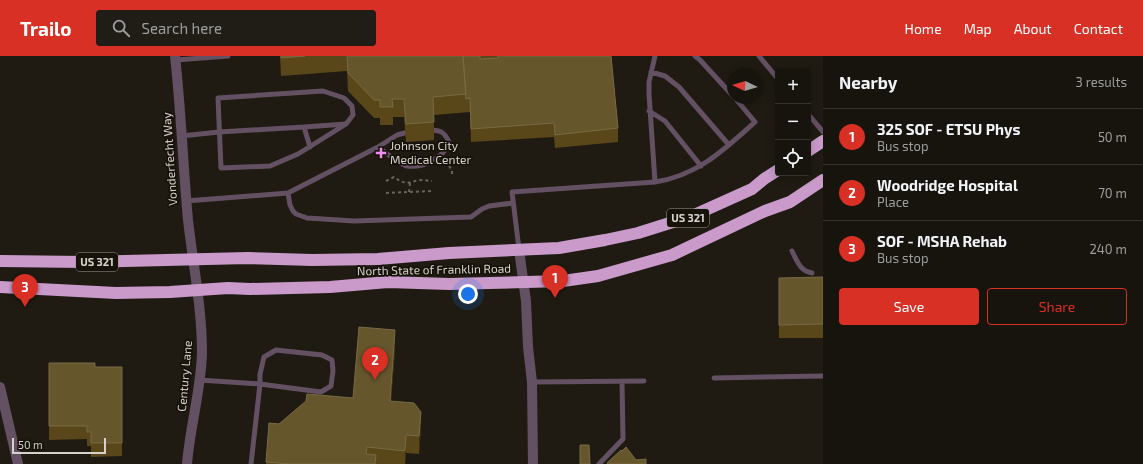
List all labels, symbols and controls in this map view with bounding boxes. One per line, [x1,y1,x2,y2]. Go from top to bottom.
search box [96,10,376,46]
text: Trailo [20,17,72,40]
icon: search [110,17,132,39]
text: Search here [142,19,222,37]
text: Home [905,20,942,37]
text: Map [964,20,992,37]
text: About [1014,20,1052,37]
text: Contact [1074,20,1123,37]
north arrow [727,68,763,104]
map controls [775,68,811,176]
button: + [775,68,811,104]
text: Nearby [839,72,897,92]
text: 3 results [1076,74,1127,90]
button: − [775,104,811,140]
street label: Vonderfecht Way [159,111,179,206]
text: 325 SOF - ETSU Phys [877,120,1020,138]
text: 1 [849,129,855,145]
text: 50 m [1098,129,1127,145]
place label: Johnson City Medical Center [390,138,471,166]
text: Bus stop [877,138,928,154]
button: locate [775,140,811,176]
marker: Johnson City Medical Center [375,147,387,159]
text: Woodridge Hospital [877,176,1018,194]
text: 2 [848,185,856,201]
text: 70 m [1098,185,1127,201]
text: Place [877,194,909,210]
road number: US 321 [667,209,709,227]
text: SOF - MSHA Rehab [877,232,1007,250]
text: 3 [848,241,856,257]
text: 240 m [1090,241,1127,257]
text: Bus stop [877,250,928,266]
road number: US 321 [76,253,118,271]
street label: North State of Franklin Road [357,261,511,277]
pin: 1 [542,265,568,298]
pin: 3 [12,274,38,307]
your location [458,284,478,304]
button: Save [839,288,979,325]
button: Share [987,288,1127,325]
street label: Century Lane [174,340,194,412]
pin: 2 [362,347,388,380]
scale bar [12,436,106,455]
text: 50 m [18,438,43,451]

